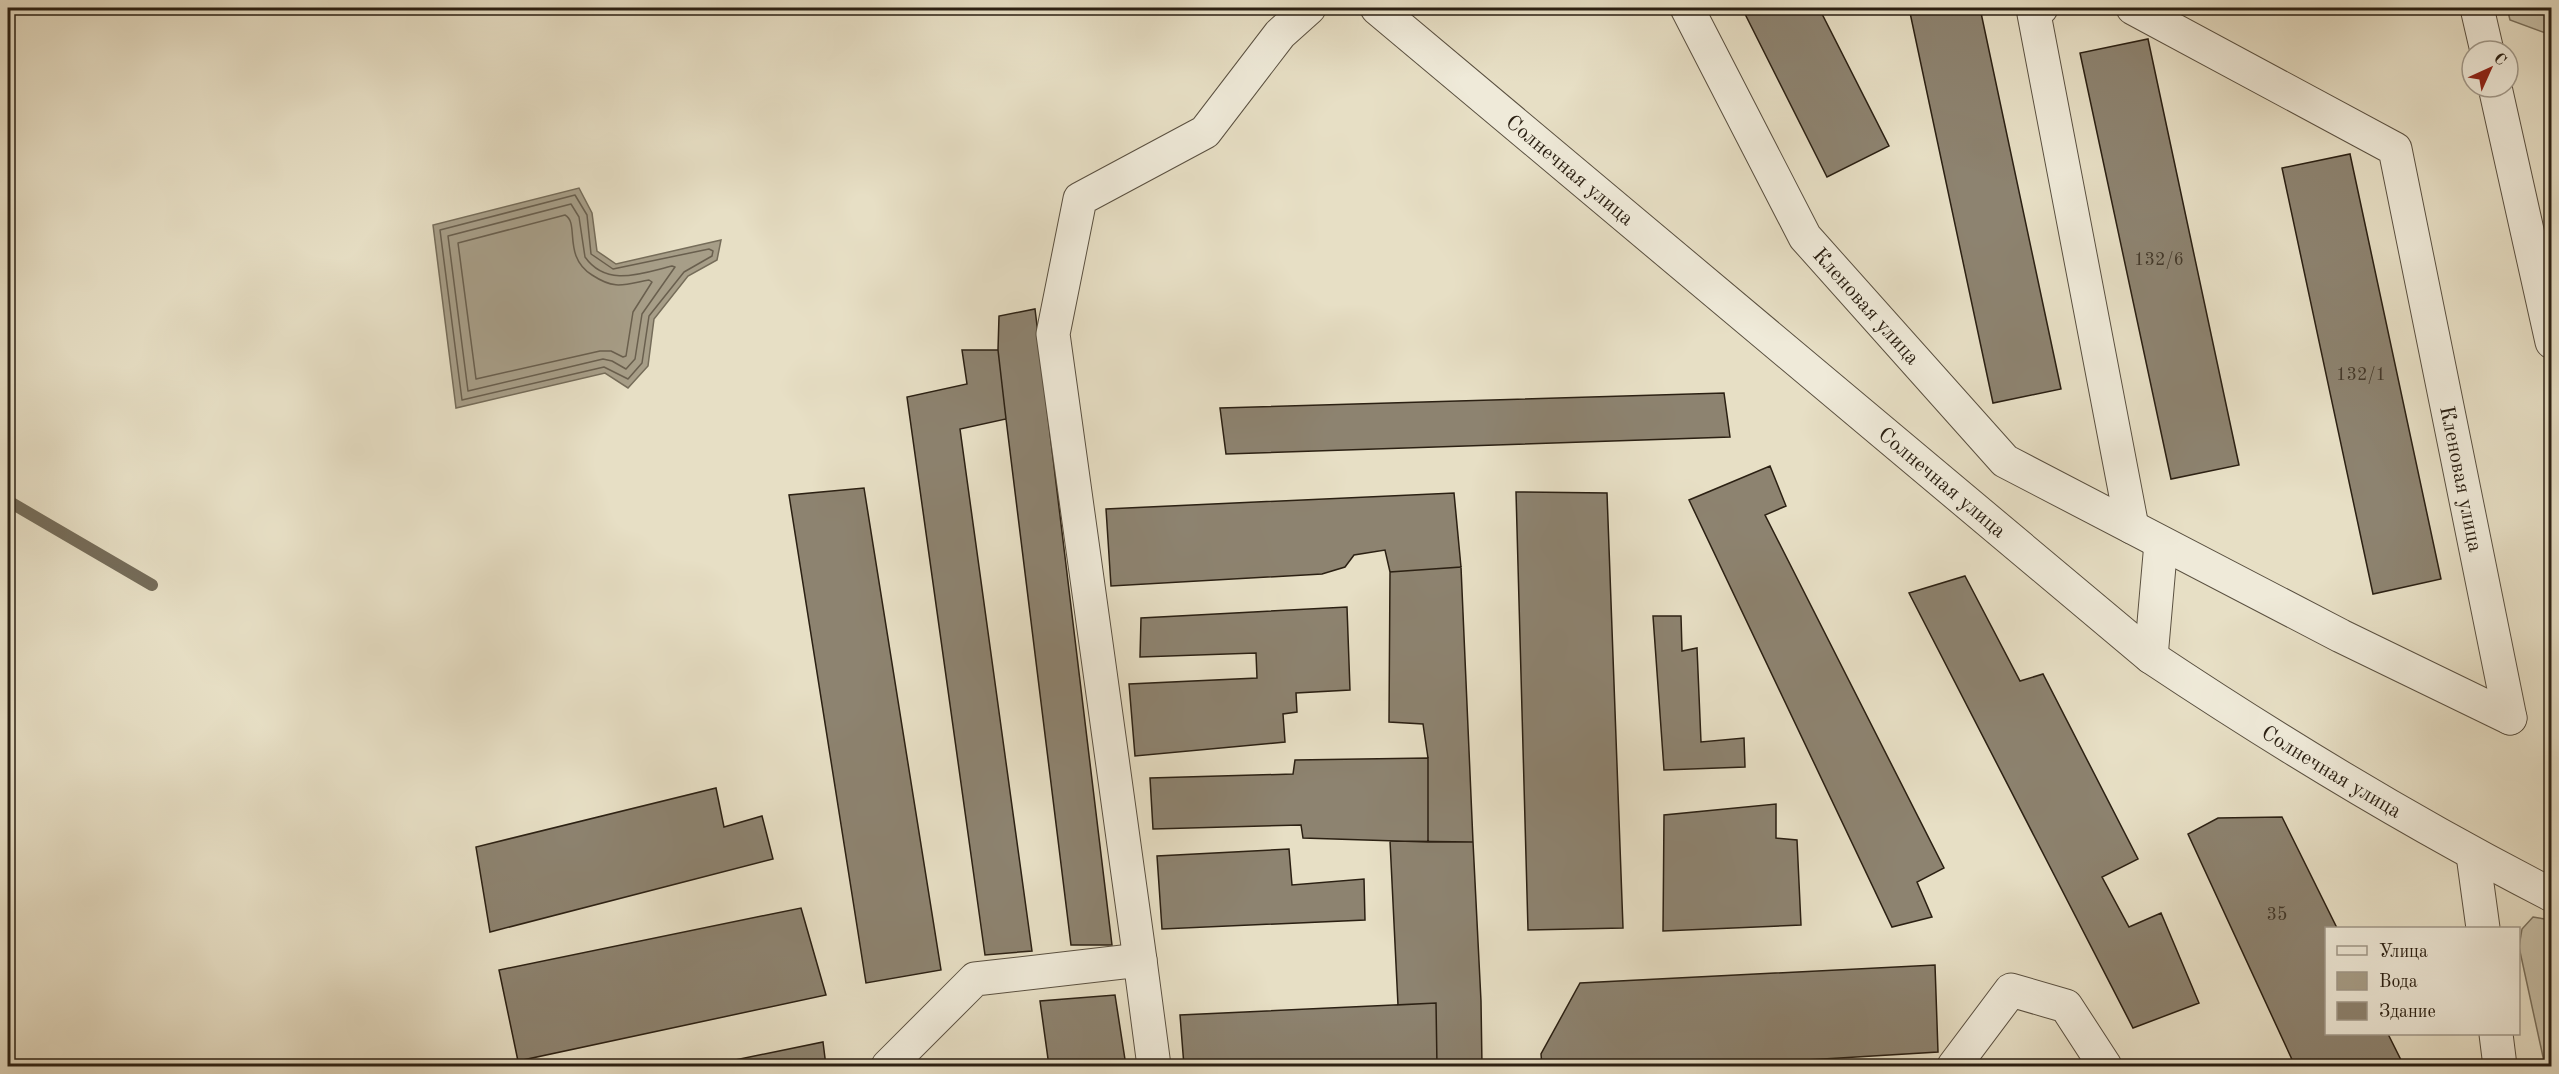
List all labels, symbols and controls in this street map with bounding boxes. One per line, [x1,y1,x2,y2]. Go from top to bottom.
north arrow [2460,39,2520,99]
text: С [2490,50,2509,69]
street label: Солнечная улица [1501,112,1637,230]
street label: Кленовая улица [1808,245,1923,369]
house number: 132/6 [2134,251,2184,269]
house number: 132/1 [2336,366,2386,384]
street label: Кленовая улица [2435,404,2485,554]
street label: Солнечная улица [1874,424,2009,543]
street label: Солнечная улица [2257,722,2405,823]
house number: 35 [2267,906,2287,924]
legend [2325,927,2520,1035]
text: Улица [2379,943,2428,961]
text: Вода [2379,973,2418,991]
text: Здание [2379,1003,2436,1021]

